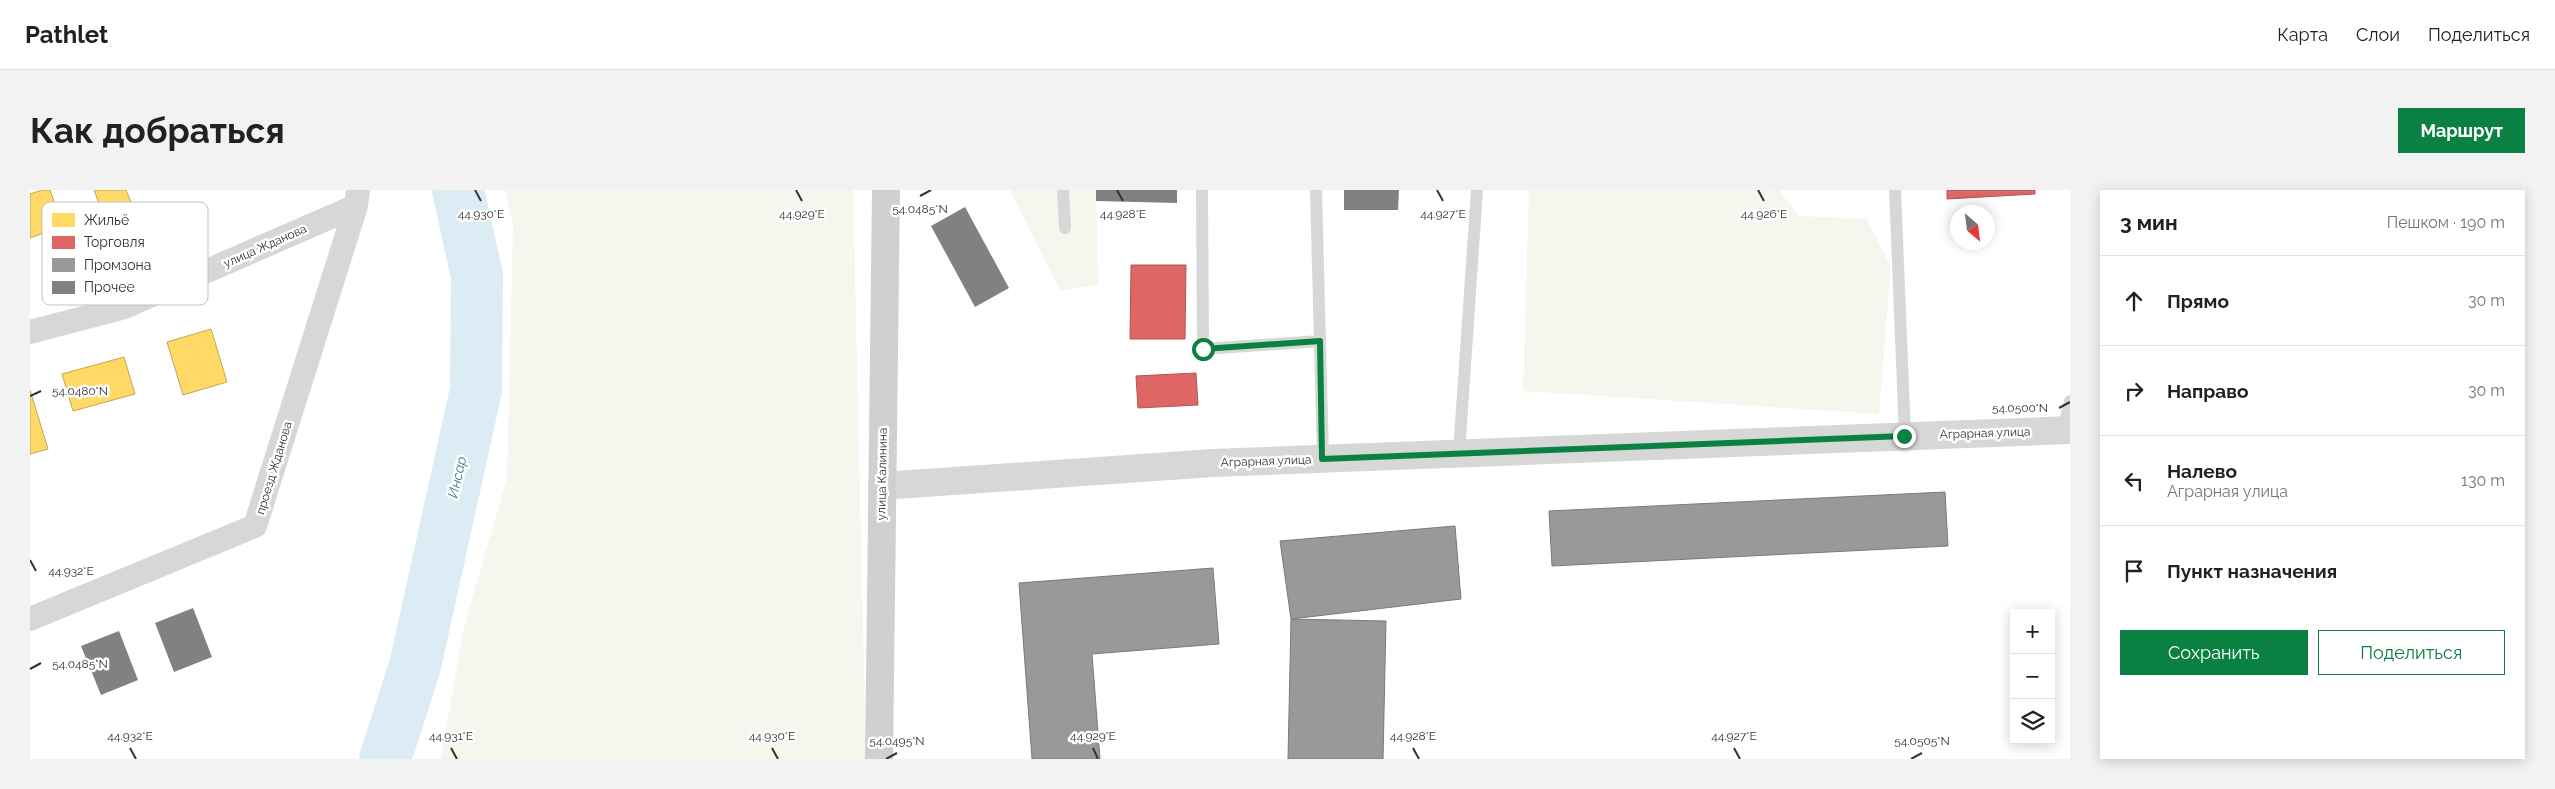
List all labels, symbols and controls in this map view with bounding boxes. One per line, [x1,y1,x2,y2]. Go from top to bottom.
text: Pathlet [25,20,108,49]
text: Карта [2277,24,2328,45]
text: Слои [2356,24,2400,45]
text: Поделиться [2428,24,2530,45]
button: Маршрут [2398,108,2525,153]
text: Как добраться [30,110,285,151]
legend [42,202,208,305]
text: 54.0485°N [892,202,948,216]
north arrow [1950,205,1995,250]
text: 44.930°E [458,207,504,221]
text: 44.929°E [779,207,825,221]
text: 44.928°E [1100,207,1146,221]
text: 44.927°E [1420,207,1466,221]
text: 44.926°E [1741,207,1787,221]
text: 3 мин [2120,210,2178,235]
text: Жильё [84,212,129,228]
text: Пешком · 190 m [2387,213,2505,232]
street label: улица Жданова [221,221,309,271]
text: Торговля [84,234,145,250]
text: Промзона [84,257,151,273]
text: Прочее [84,279,135,295]
icon: ahead [2120,287,2148,315]
text: Прямо [2167,290,2229,312]
text: 30 m [2468,291,2505,310]
route start [1192,338,1215,361]
icon: right [2120,377,2148,405]
text: Направо [2167,380,2248,402]
text: 30 m [2468,381,2505,400]
text: 54.0480°N [52,384,108,398]
text: 54.0500°N [1992,401,2048,415]
street label: проезд Жданова [253,420,295,516]
street label: Аграрная улица [1939,424,2031,442]
route end [1893,425,1916,448]
street label: улица Калинина [874,427,890,521]
street label: Аграрная улица [1220,452,1312,470]
water label: Инсар [444,455,470,499]
text: Налево [2167,460,2237,482]
icon: left [2120,467,2148,495]
text: 130 m [2461,471,2505,490]
text: Аграрная улица [2167,482,2288,501]
icon: arrive [2120,557,2148,585]
text: Пункт назначения [2167,560,2337,582]
text: 44.932°E [48,564,94,578]
map controls [2010,609,2055,744]
button: + [2010,609,2055,654]
button: Сохранить [2120,630,2308,675]
button: Поделиться [2318,630,2505,675]
button: − [2010,654,2055,699]
text: 54.0485°N [52,657,108,671]
button: layers [2010,699,2055,744]
text: 44.932°E [107,729,153,743]
text: 44.931°E [429,729,473,743]
text: 44.930°E [749,729,795,743]
text: 44.929°E [1070,729,1116,743]
text: 44.928°E [1390,729,1436,743]
text: 44.927°E [1711,729,1757,743]
text: 54.0495°N [869,734,925,748]
text: 54.0505°N [1894,734,1950,748]

